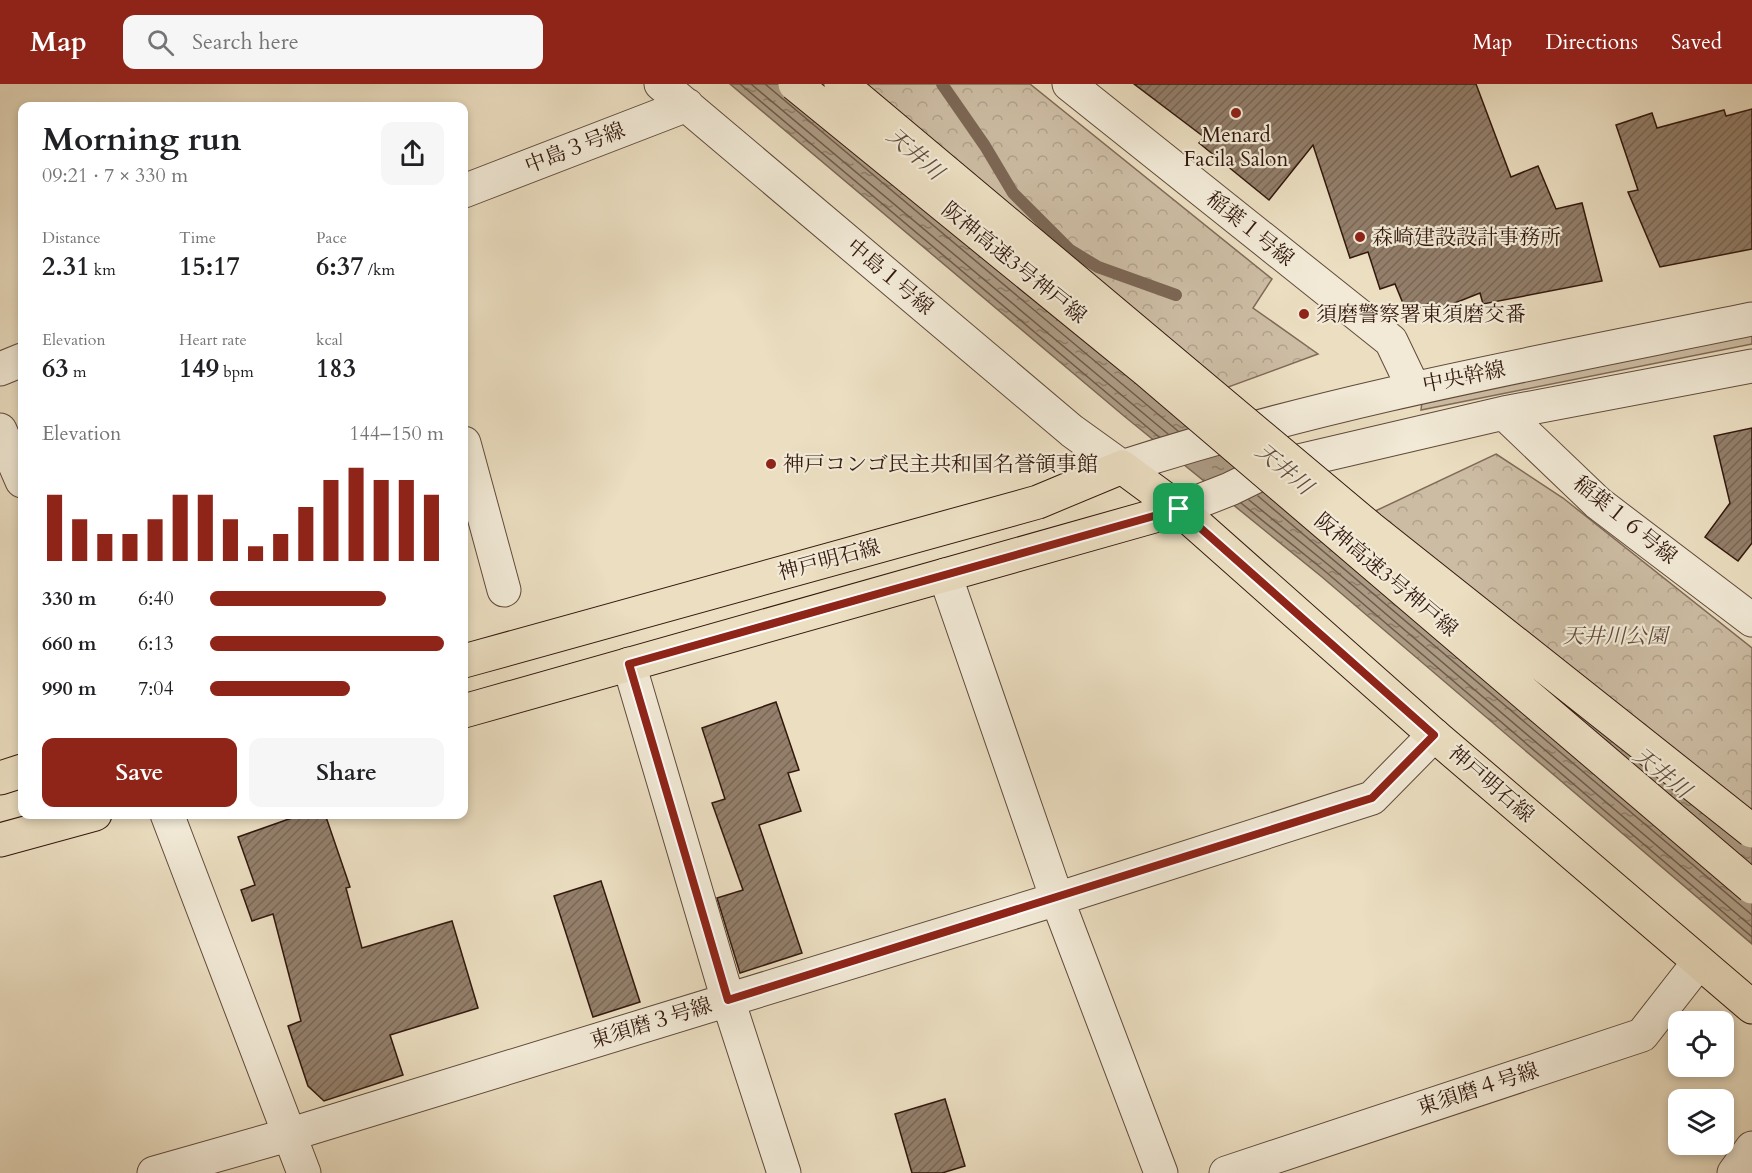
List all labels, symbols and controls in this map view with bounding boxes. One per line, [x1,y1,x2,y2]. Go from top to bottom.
search box [123,15,543,69]
text: Map [30,23,87,61]
icon: search [144,26,177,59]
text: Search here [192,27,299,57]
text: Map [1472,28,1512,57]
text: Directions [1545,28,1638,57]
text: Saved [1671,28,1722,57]
marker: Menard Facila Salon [1229,106,1243,120]
street label: 中島３号線 [521,116,629,180]
text: Morning run [42,117,242,162]
water label: 天井川 [880,121,951,188]
place label: Menard Facila Salon [1184,121,1288,174]
button: share [381,122,444,185]
text: 09:21 · 7 × 330 m [42,162,188,189]
street label: 稲葉１号線 [1200,185,1300,273]
street label: 阪神高速3号神戸線 [935,195,1093,331]
place label: 森崎建設設計事務所 [1372,223,1561,252]
text: Distance [42,227,100,249]
text: Time [179,227,216,249]
text: Pace [316,227,347,249]
marker: 森崎建設設計事務所 [1353,230,1367,244]
street label: 中島１号線 [840,232,940,322]
text: 2.31 [42,249,90,284]
text: 15:17 [179,249,240,284]
text: 6:37 [316,249,364,284]
text: km [90,259,116,281]
text: /km [364,259,395,281]
place label: 須磨警察署東須磨交番 [1316,300,1526,329]
marker: 須磨警察署東須磨交番 [1297,307,1311,321]
text: Elevation [42,329,106,351]
text: Heart rate [179,329,247,351]
text: kcal [316,329,343,351]
text: 63 [42,351,69,386]
text: 149 [179,351,219,386]
text: 183 [316,351,356,386]
street label: 中央幹線 [1420,355,1508,399]
text: m [69,361,86,383]
text: bpm [219,361,254,383]
text: Elevation [42,420,121,447]
text: 144–150 m [349,420,444,447]
water label: 天井川 [1249,436,1320,503]
place label: 神戸コンゴ民主共和国名誉領事館 [783,450,1098,479]
marker: 神戸コンゴ民主共和国名誉領事館 [764,457,778,471]
street label: 稲葉１６号線 [1567,469,1683,571]
pin [1153,483,1204,534]
icon: arrive [1162,492,1195,525]
street label: 阪神高速3号神戸線 [1308,506,1464,644]
street label: 神戸明石線 [775,532,883,588]
text: 330 m [42,585,97,612]
text: 6:40 [138,585,174,612]
park label: 天井川公園 [1563,622,1670,651]
text: 660 m [42,630,97,657]
text: 6:13 [138,630,174,657]
text: 990 m [42,675,97,702]
text: 7:04 [138,675,174,702]
button: Save [42,738,237,807]
button: Share [249,738,444,807]
street label: 神戸明石線 [1442,739,1540,829]
water label: 天井川 [1627,741,1699,807]
street label: 東須磨３号線 [587,991,715,1055]
map controls [1668,1011,1734,1155]
button: locate [1668,1011,1734,1077]
street label: 東須磨４号線 [1414,1056,1542,1122]
button: layers [1668,1089,1734,1155]

